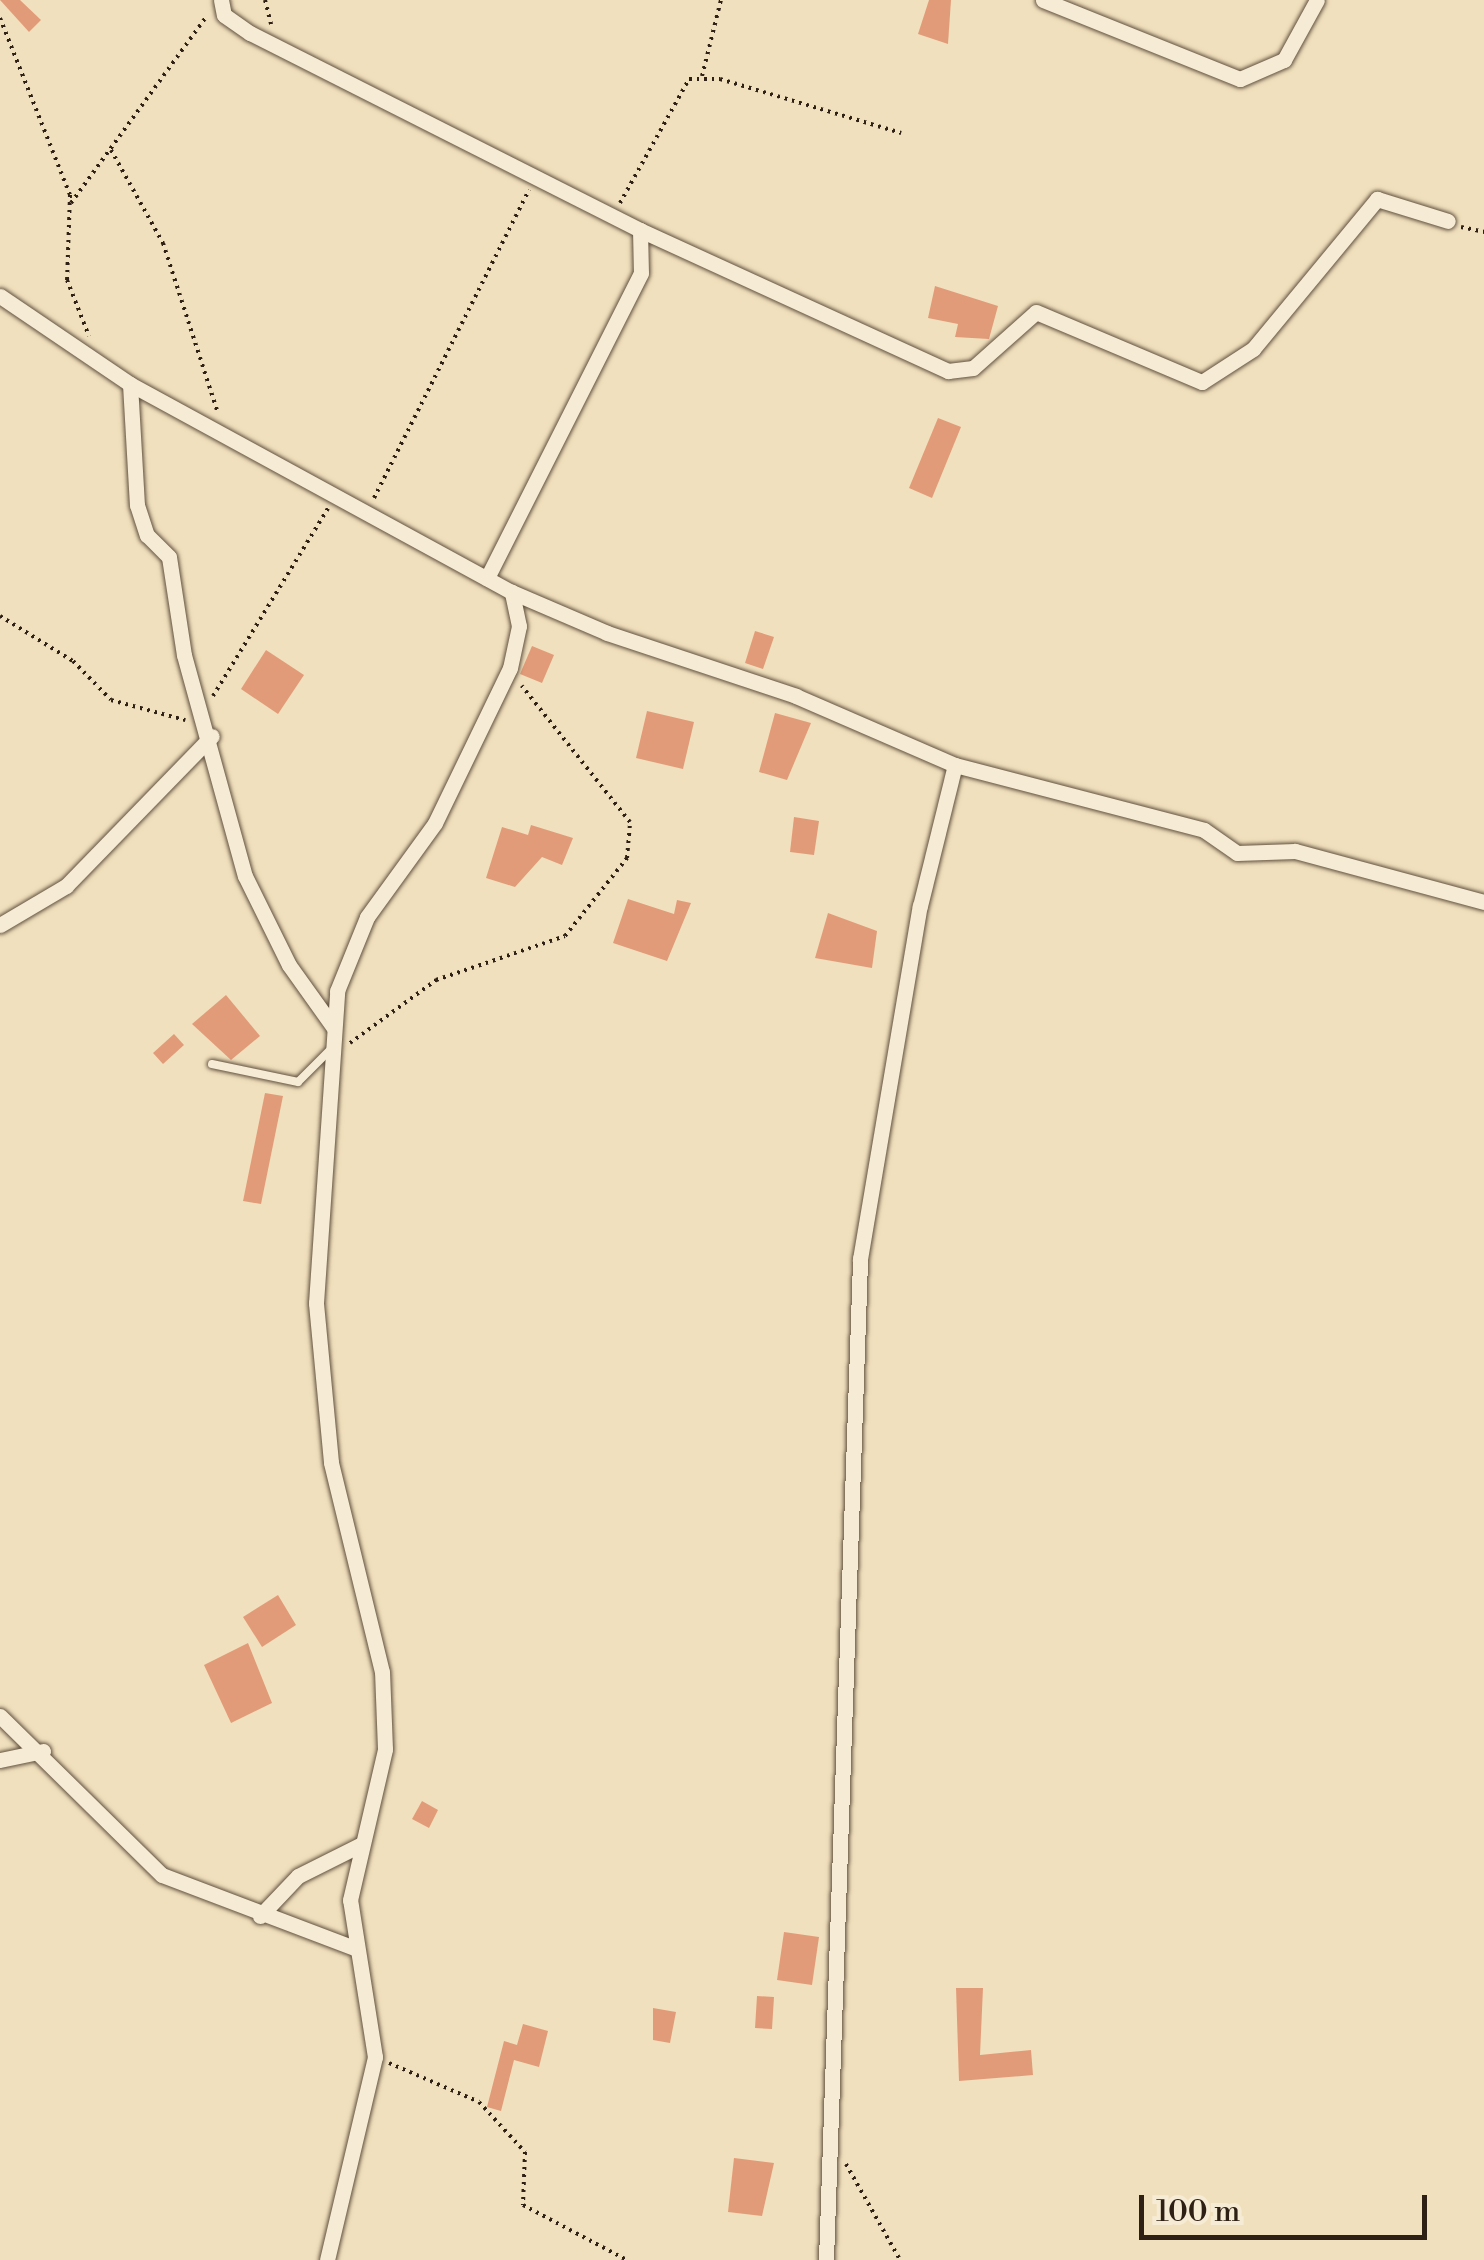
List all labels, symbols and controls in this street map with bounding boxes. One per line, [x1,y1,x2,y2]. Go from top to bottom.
scale bar [1144,2175,1432,2237]
text: 100 m [1156,2193,1240,2231]

